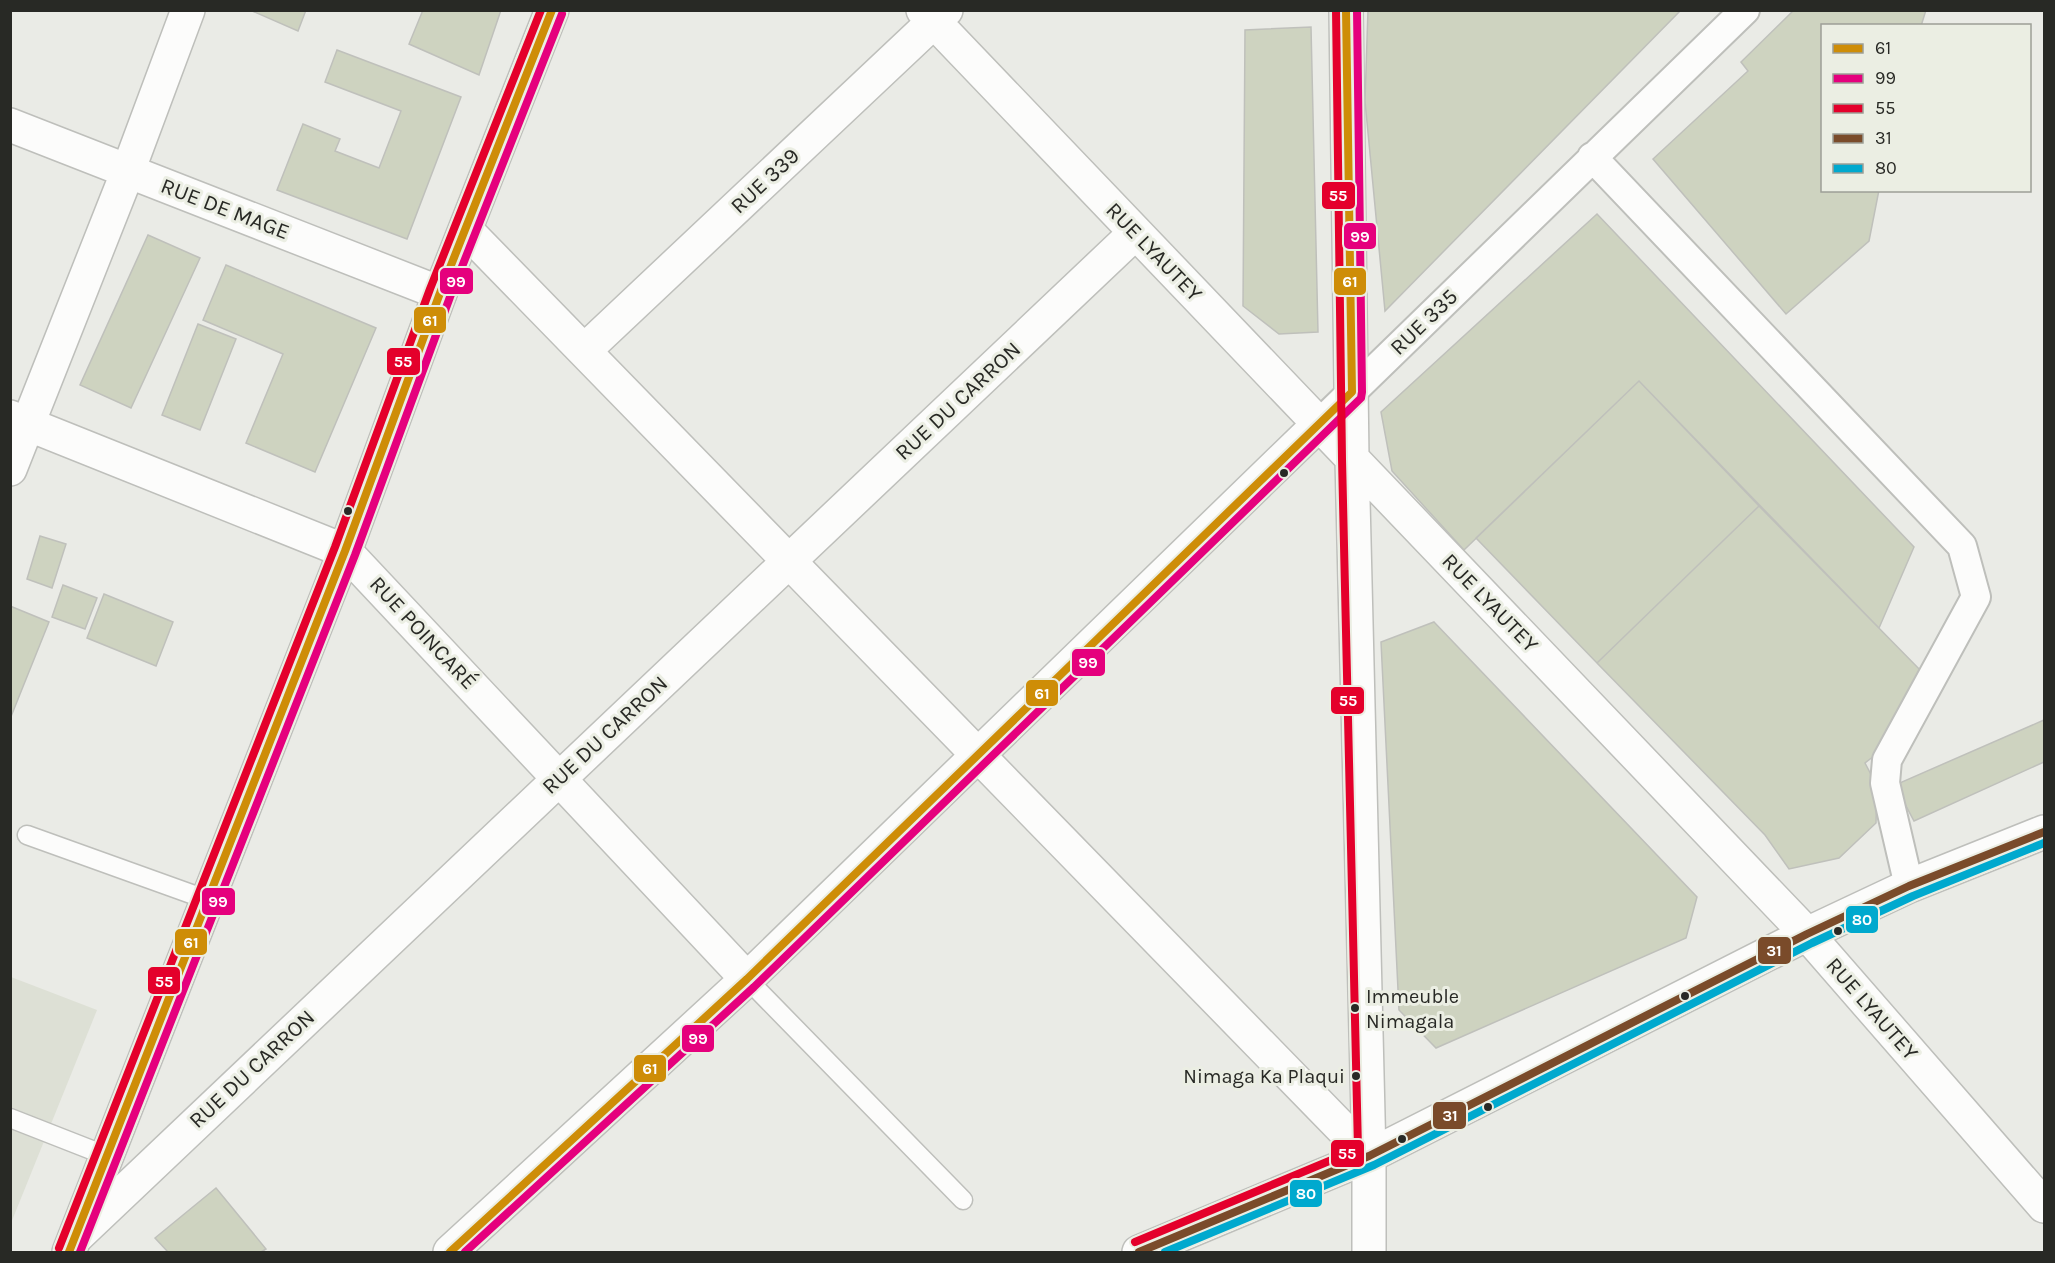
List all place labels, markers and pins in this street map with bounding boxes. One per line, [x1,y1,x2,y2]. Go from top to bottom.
unlabelled marker [1278,467,1290,479]
unlabelled marker [342,505,354,517]
unlabelled marker [1832,925,1844,937]
place label: Immeuble Nimagala [1366,985,1459,1033]
unlabelled marker [1679,990,1691,1002]
marker: Immeuble Nimagala [1349,1002,1361,1014]
place label: Nimaga Ka Plaqui [1183,1065,1345,1088]
marker: Nimaga Ka Plaqui [1350,1070,1362,1082]
unlabelled marker [1482,1101,1494,1113]
unlabelled marker [1396,1133,1408,1145]

